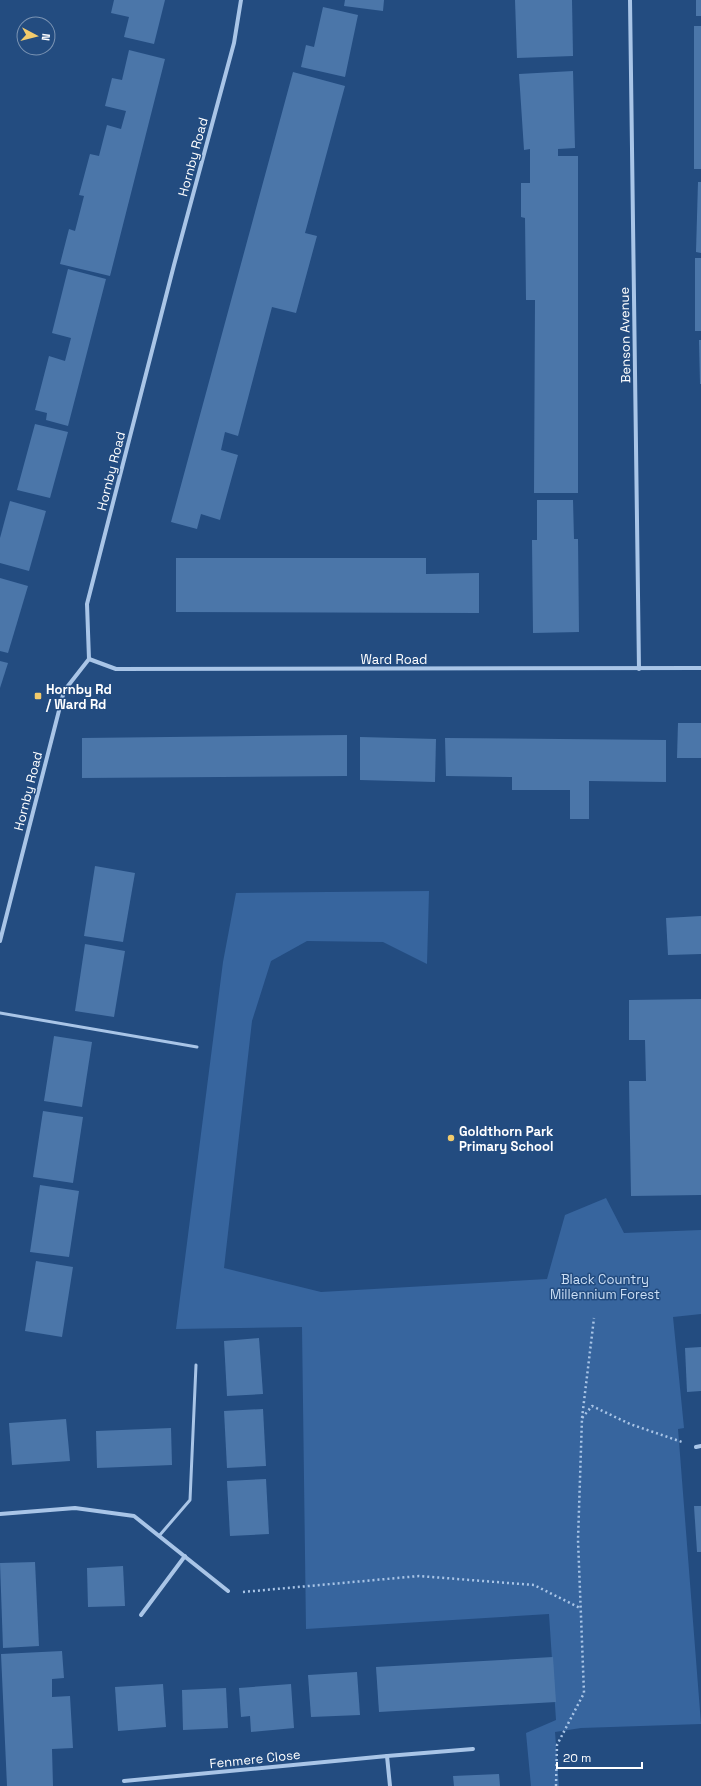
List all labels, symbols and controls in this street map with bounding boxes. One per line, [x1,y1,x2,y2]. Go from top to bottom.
north arrow [16,16,56,56]
text: N [39,33,53,42]
street label: Hornby Road [174,116,212,198]
street label: Benson Avenue [616,287,634,383]
street label: Hornby Road [93,430,129,512]
street label: Ward Road [360,651,428,668]
place label: Hornby Rd / Ward Rd [45,681,112,713]
marker: Hornby Rd / Ward Rd [33,691,43,701]
street label: Hornby Road [10,750,46,832]
place label: Goldthorn Park Primary School [459,1123,554,1155]
marker: Goldthorn Park Primary School [446,1133,456,1143]
park label: Black Country Millennium Forest [550,1271,660,1303]
scale bar [557,1744,642,1770]
street label: Fenmere Close [209,1746,301,1772]
text: 20 m [563,1750,591,1766]

